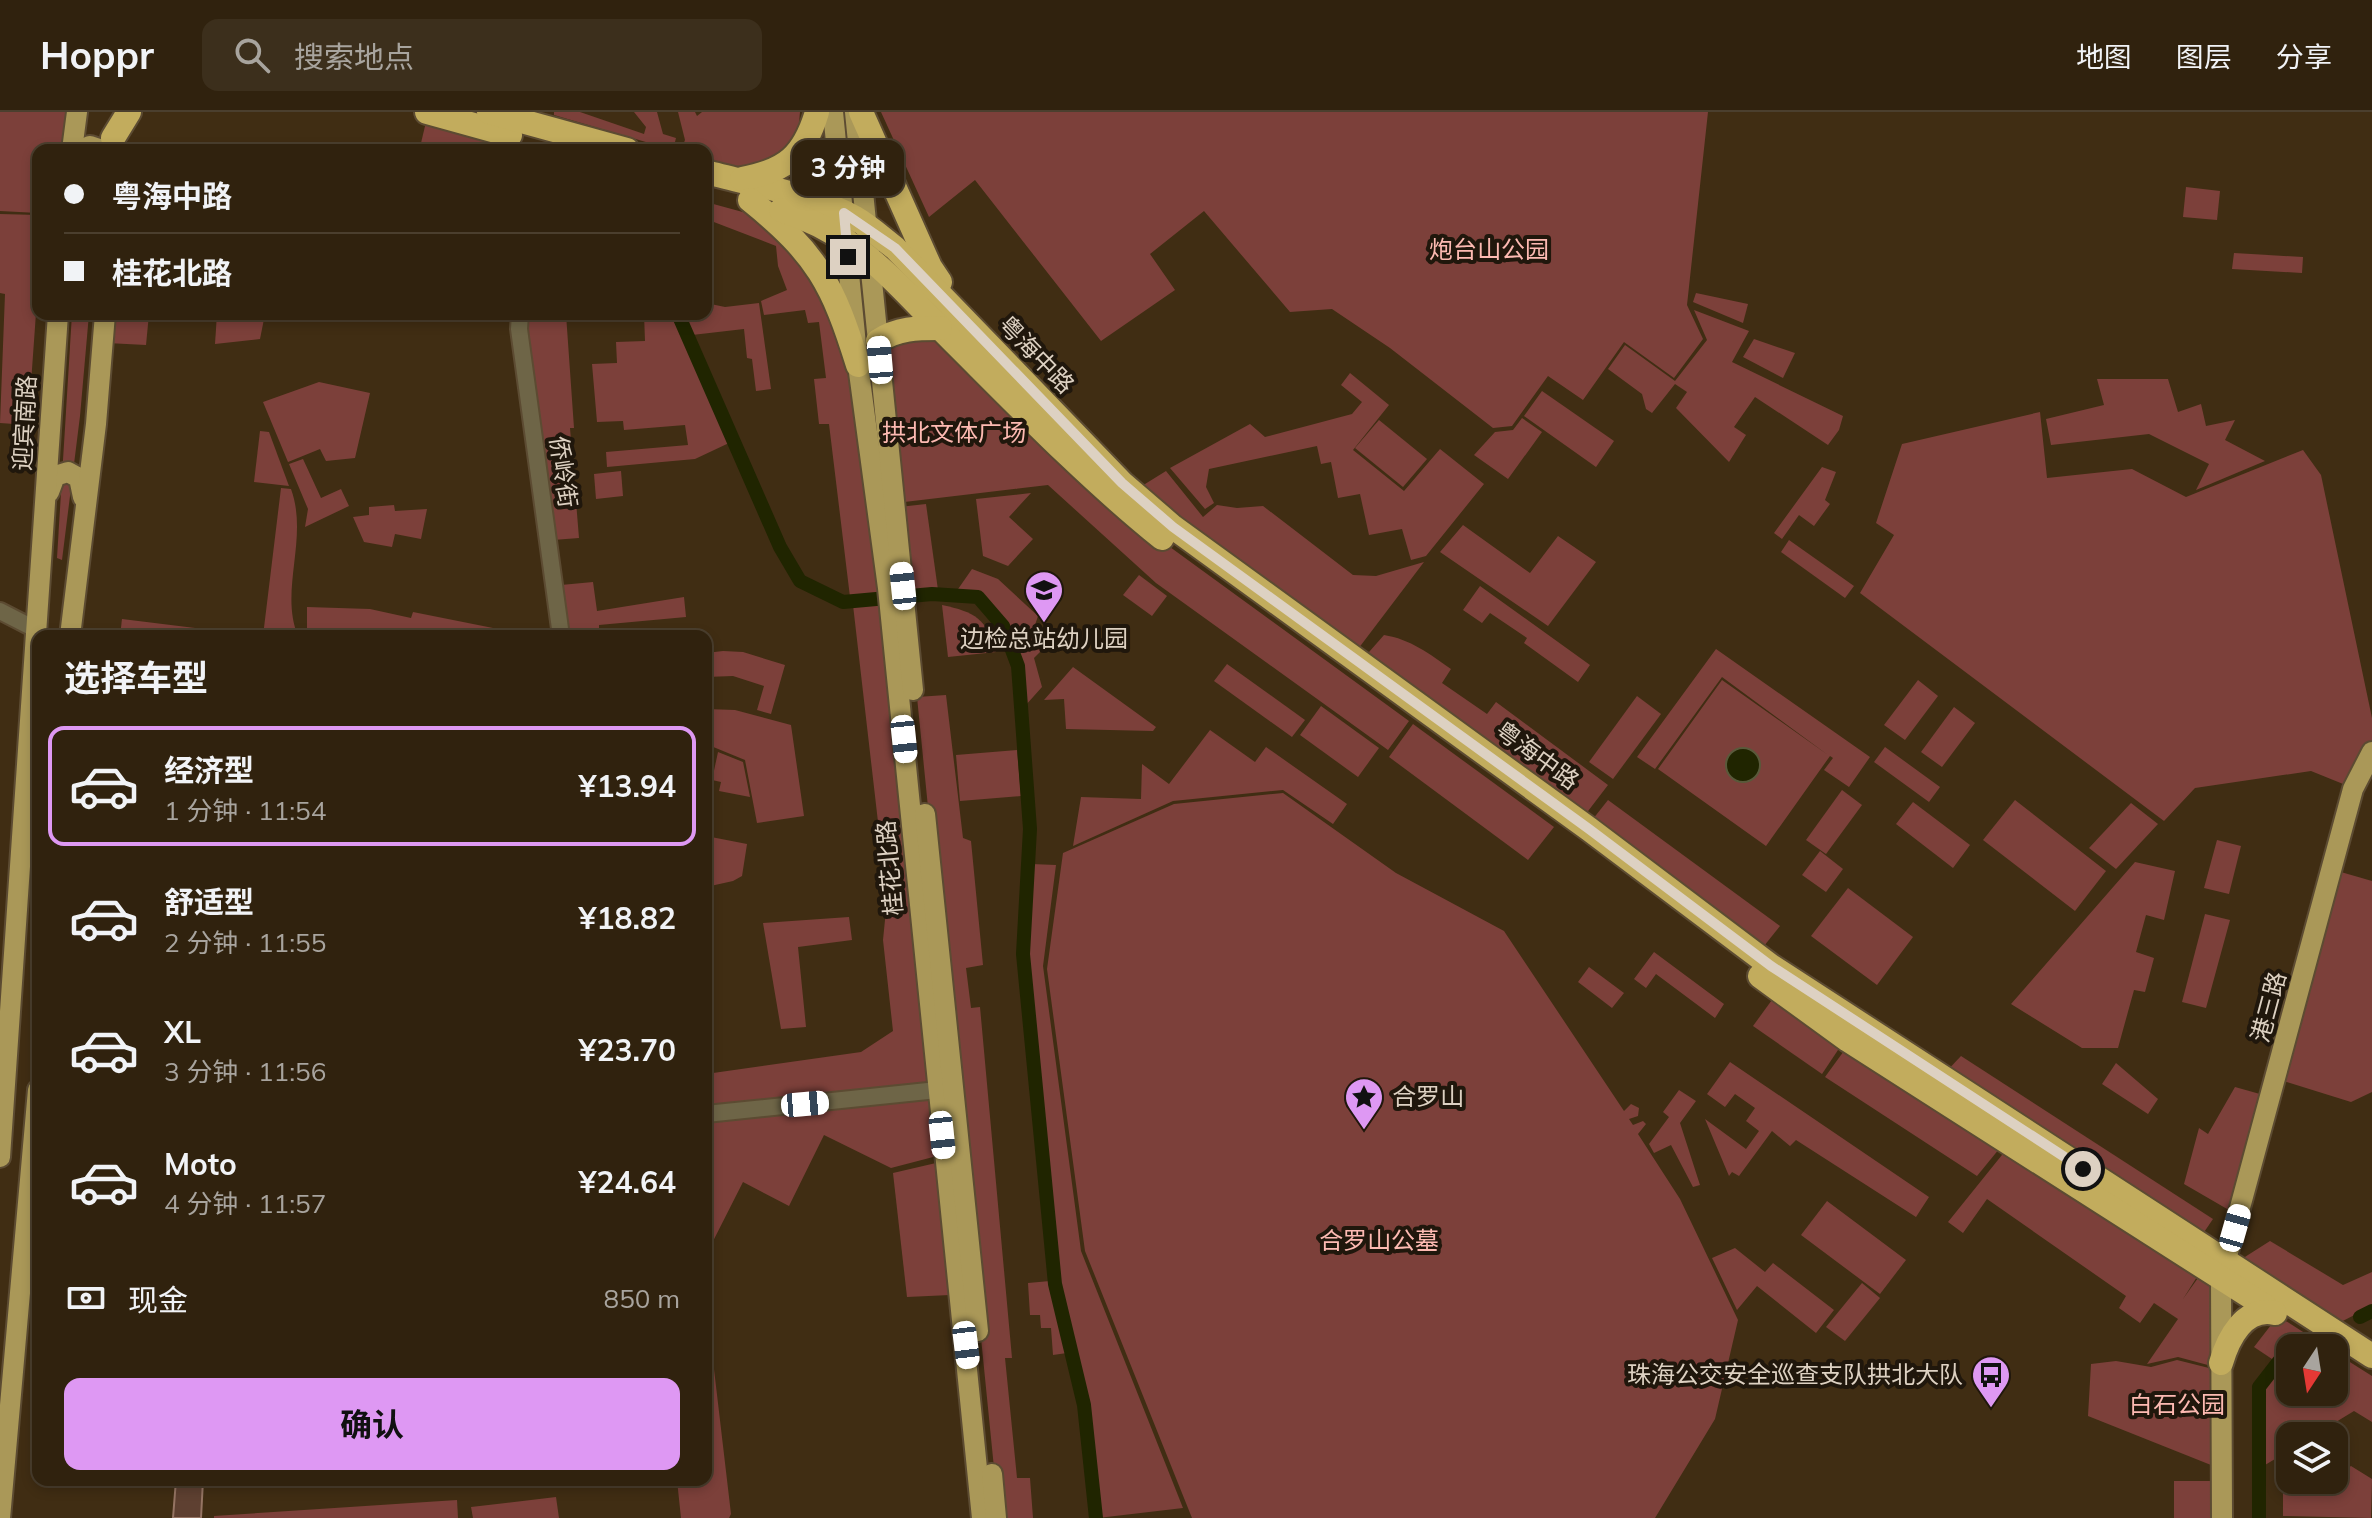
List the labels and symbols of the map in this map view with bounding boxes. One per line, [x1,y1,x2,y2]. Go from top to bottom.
callout: 3 分钟 [792,141,904,197]
park label: 炮台山公园 [1429,234,1549,264]
route end [830,239,866,275]
street label: 粤海中路 [993,309,1081,399]
car [866,335,894,385]
street label: 迎宾南路 [7,374,41,472]
park label: 拱北文体广场 [882,417,1026,447]
street label: 侨岭街 [544,434,584,510]
car [889,561,917,611]
school or university icon: 边检总站幼儿园 [1023,569,1065,624]
place label: 边检总站幼儿园 [960,623,1128,653]
car [890,714,918,764]
street label: 粤海中路 [1490,715,1585,796]
street label: 桂花北路 [870,819,908,917]
street label: 港三路 [2244,968,2292,1045]
place icon: 合罗山 [1343,1076,1385,1131]
place label: 合罗山 [1392,1081,1464,1111]
car [780,1090,830,1118]
car [928,1110,956,1160]
route start [2065,1151,2101,1187]
car [2217,1202,2253,1254]
park label: 合罗山公墓 [1319,1225,1439,1255]
car [951,1320,981,1370]
north arrow [2276,1334,2348,1406]
bus stop icon: 珠海公交安全巡查支队拱北大队 [1970,1354,2012,1409]
place label: 珠海公交安全巡查支队拱北大队 [1627,1359,1963,1389]
park label: 白石公园 [2129,1389,2225,1419]

